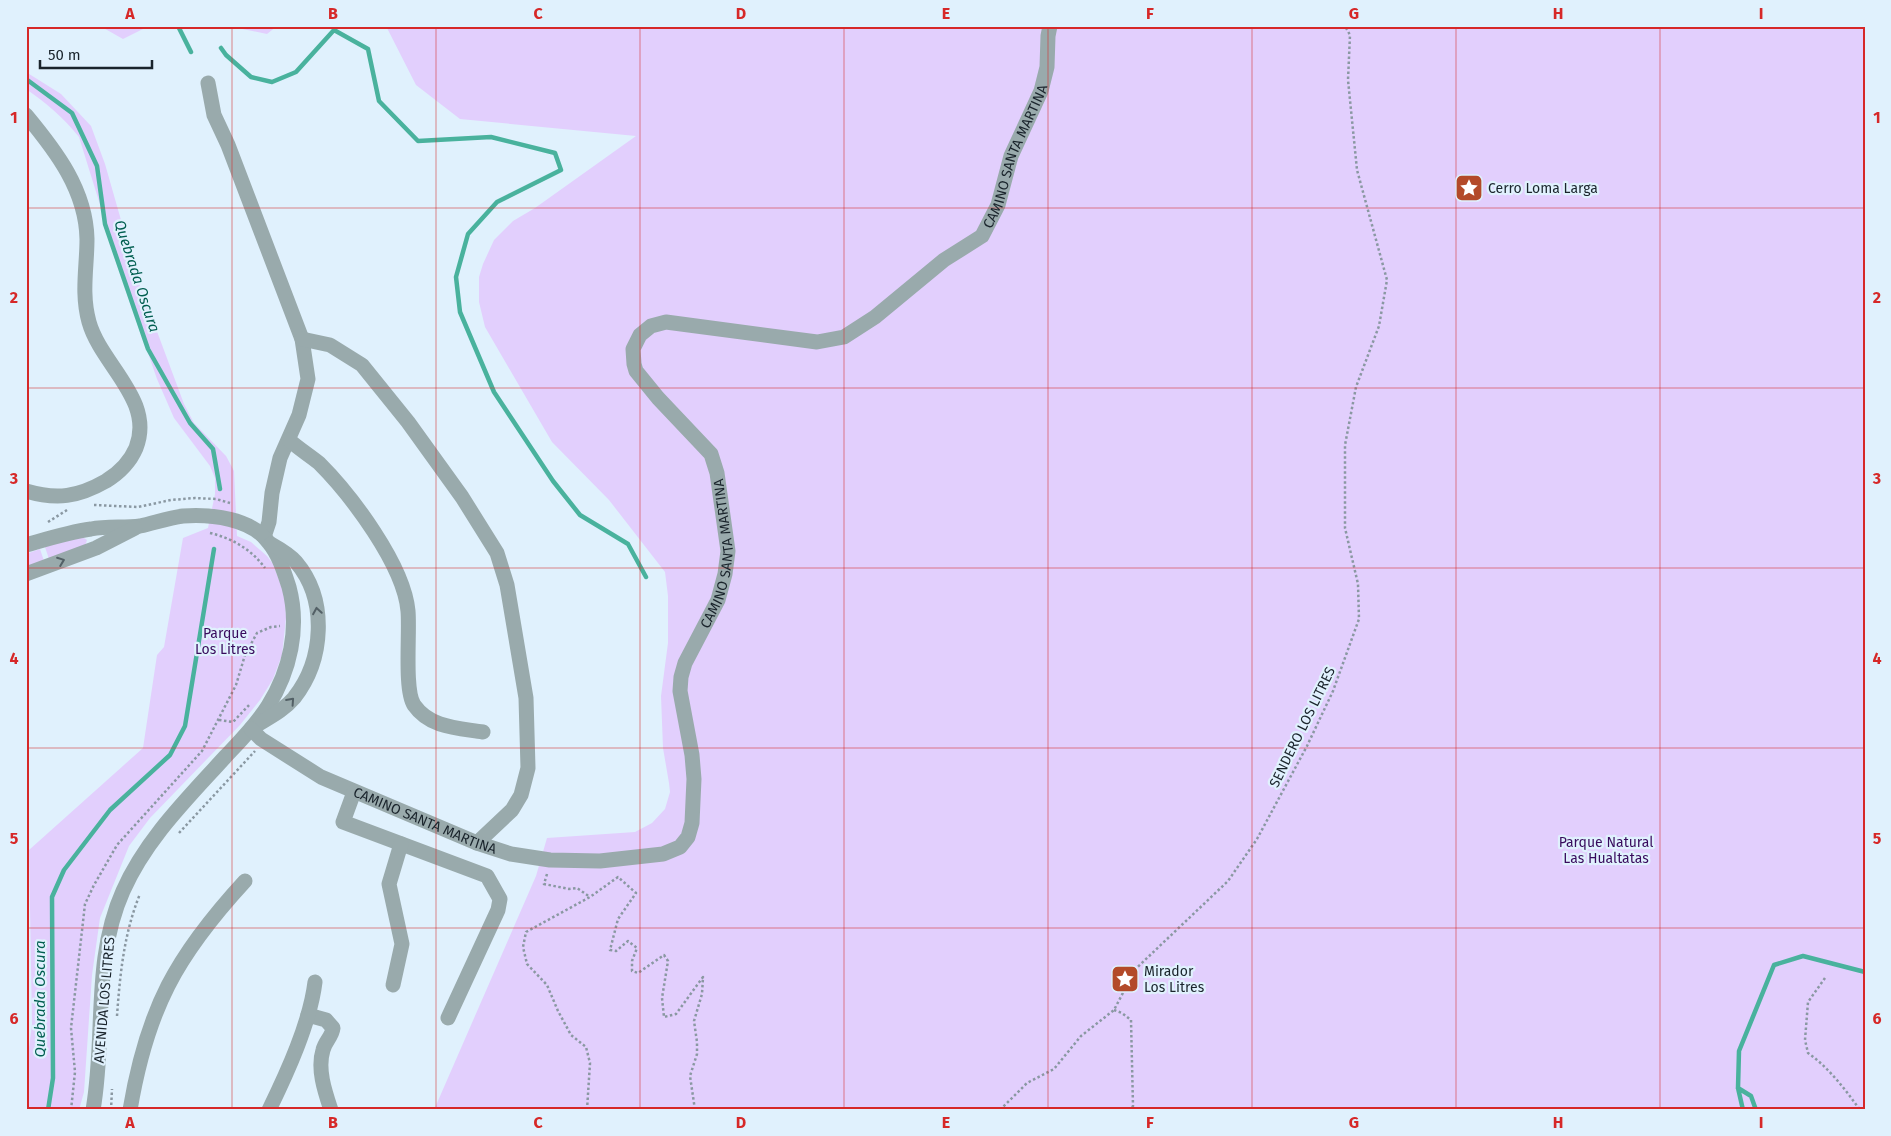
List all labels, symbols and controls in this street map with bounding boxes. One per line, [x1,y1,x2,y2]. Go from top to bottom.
text: A [124,4,135,23]
text: B [328,4,338,23]
text: C [533,4,543,23]
text: D [736,4,746,23]
text: E [942,4,950,23]
text: F [1146,4,1154,23]
text: G [1349,4,1359,23]
text: H [1553,4,1563,23]
text: I [1759,4,1763,23]
scale bar [40,38,152,70]
text: 50 m [48,46,81,64]
street label: CAMINO SANTA MARTINA [979,83,1051,231]
text: 1 [10,108,18,127]
text: 1 [1873,108,1881,127]
place icon: Cerro Loma Larga [1454,173,1484,203]
place label: Cerro Loma Larga [1488,180,1598,197]
water label: Quebrada Oscura [110,218,164,334]
text: 2 [10,288,18,307]
text: 2 [1873,288,1881,307]
text: 3 [9,469,18,488]
text: 3 [1872,469,1881,488]
street label: CAMINO SANTA MARTINA [697,478,737,631]
one-way arrow [56,557,65,567]
one-way arrow [312,606,322,615]
park label: Parque Los Litres [195,625,256,658]
text: 4 [9,649,19,668]
text: 4 [1872,649,1882,668]
street label: SENDERO LOS LITRES [1266,664,1339,790]
one-way arrow [285,697,294,706]
street label: CAMINO SANTA MARTINA [351,784,499,858]
text: 5 [10,829,19,848]
text: 5 [1873,829,1882,848]
park label: Parque Natural Las Hualtatas [1559,834,1653,867]
street label: AVENIDA LOS LITRES [91,936,119,1064]
water label: Quebrada Oscura [31,941,49,1057]
place label: Mirador Los Litres [1144,963,1205,996]
place icon: Mirador Los Litres [1110,964,1140,994]
text: 6 [9,1009,19,1028]
text: 6 [1872,1009,1882,1028]
text: A [124,1113,135,1132]
text: B [328,1113,338,1132]
text: C [533,1113,543,1132]
text: D [736,1113,746,1132]
text: E [942,1113,950,1132]
text: F [1146,1113,1154,1132]
text: G [1349,1113,1359,1132]
text: H [1553,1113,1563,1132]
text: I [1759,1113,1763,1132]

